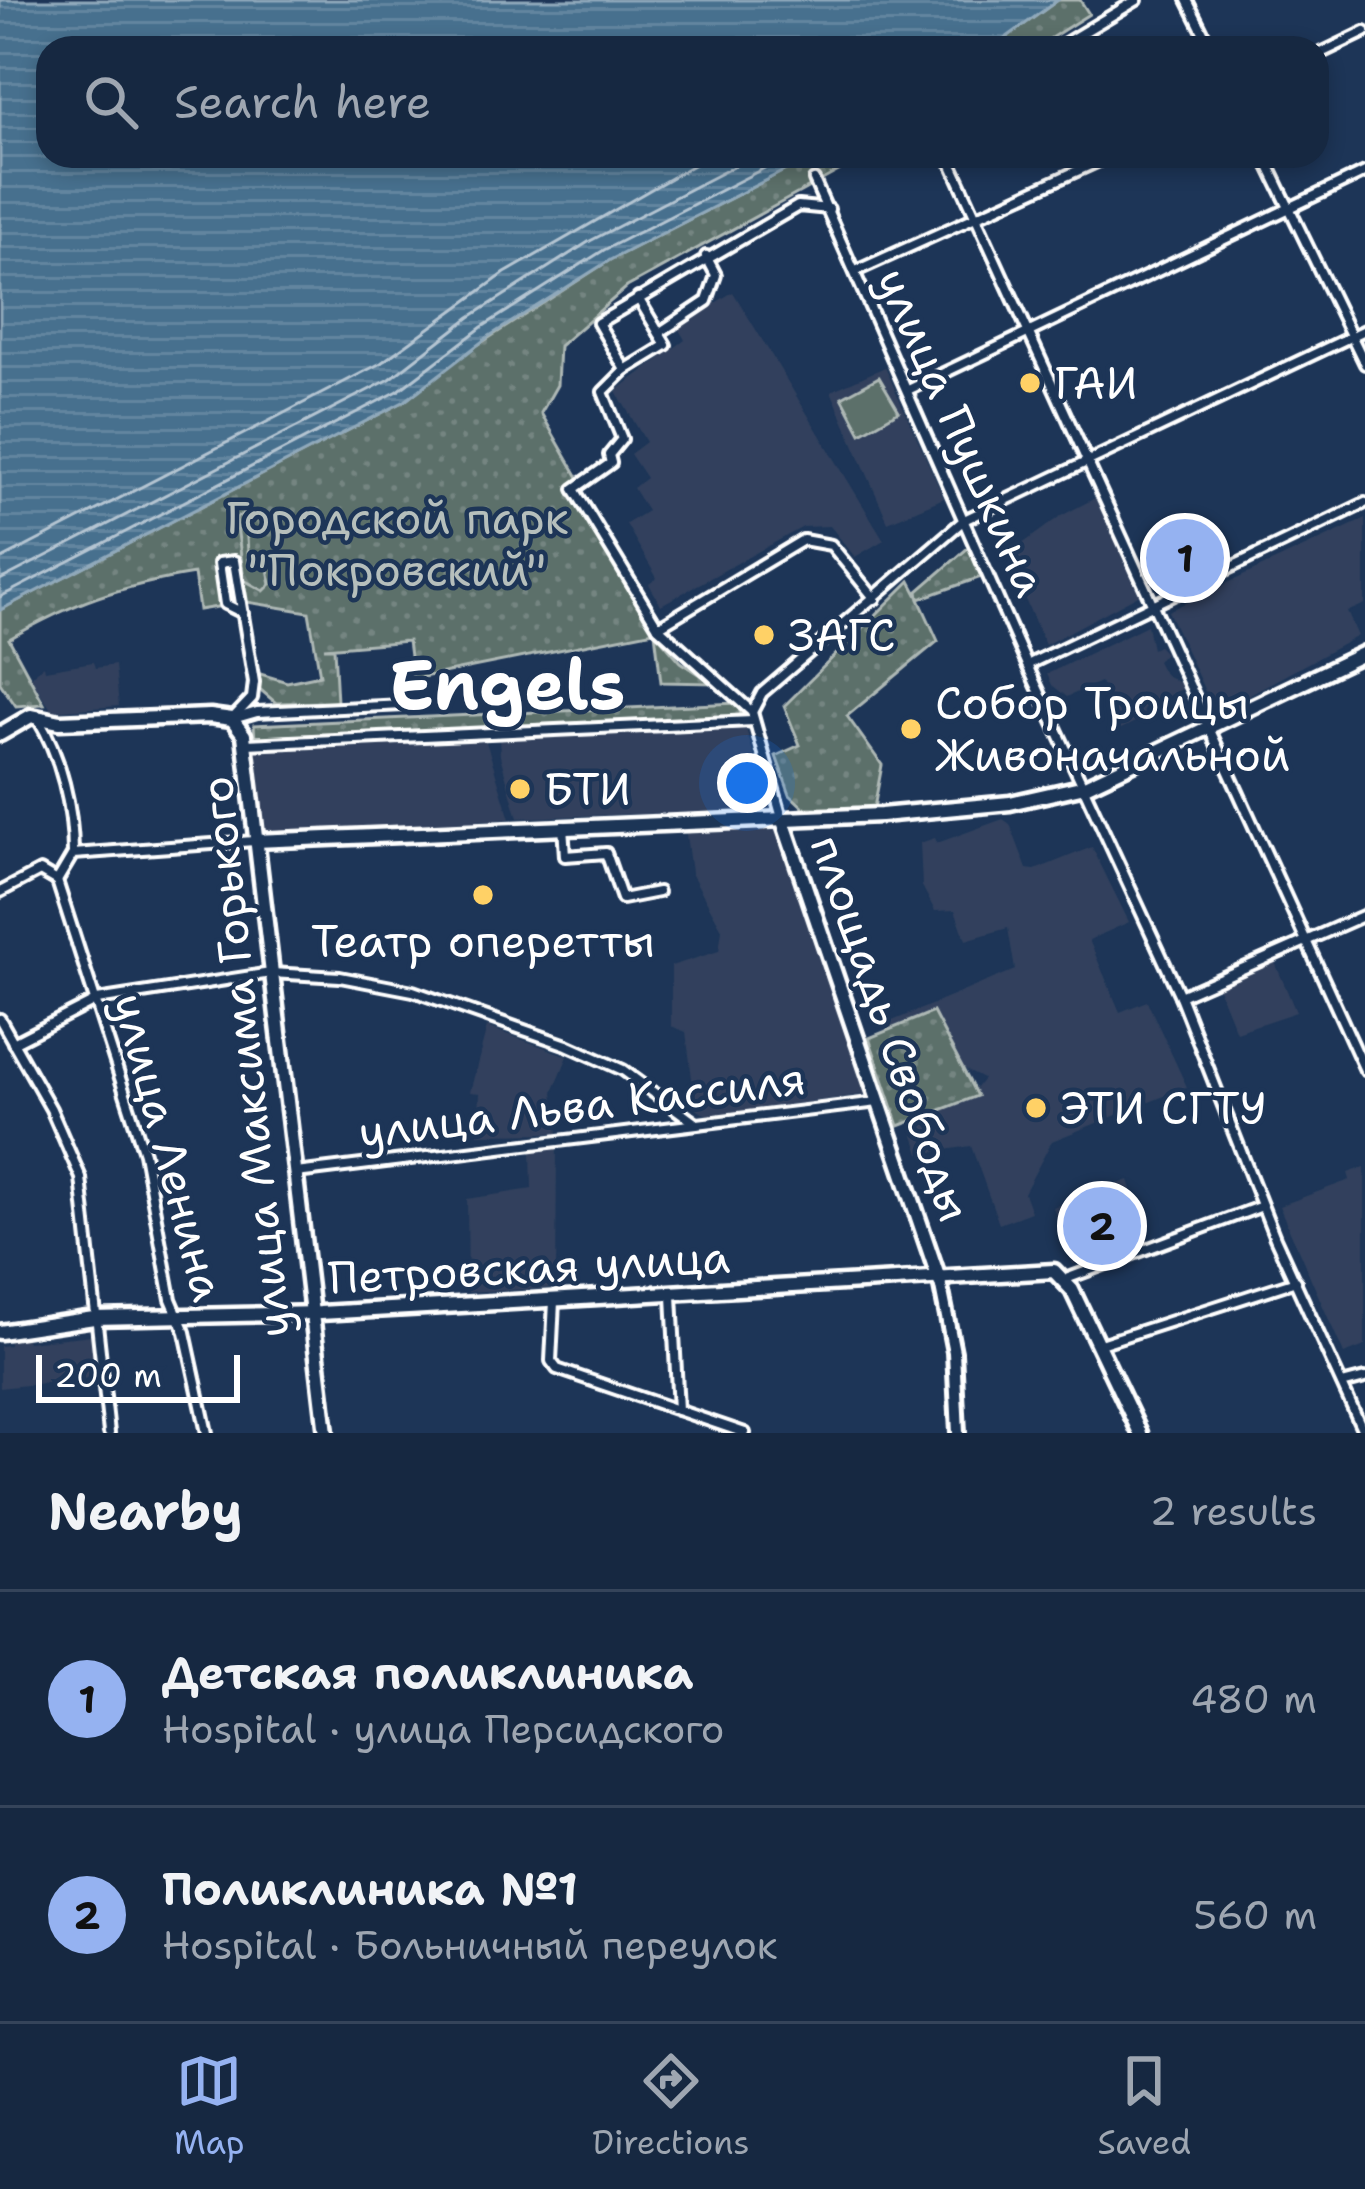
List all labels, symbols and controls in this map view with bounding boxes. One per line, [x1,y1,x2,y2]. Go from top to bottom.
search box [36,36,1329,168]
icon: search [78,69,144,135]
text: Search here [174,72,431,132]
street label: улица Пушкина [863,258,1061,606]
place label: ГАИ [1054,353,1138,413]
marker: ГАИ [1017,370,1043,396]
park label: Городской парк "Покровский" [225,488,569,600]
pin: 1 [1146,513,1224,603]
place label: ЗАГС [788,605,896,665]
marker: ЗАГС [751,622,777,648]
district label: Engels [389,639,625,731]
place label: Собор Троицы Живоначальной [935,673,1290,785]
marker: Собор Троицы Живоначальной [898,716,924,742]
your location [717,753,777,813]
place label: БТИ [544,759,631,819]
street label: улица Максима Горького [186,773,304,1341]
marker: БТИ [507,776,533,802]
street label: площадь Свободы [797,827,985,1229]
marker: Театр оперетты [470,882,496,908]
place label: Театр оперетты [311,911,655,971]
street label: улица Ленина [99,987,239,1307]
street label: улица Льва Кассиля [355,1048,809,1162]
place label: ЭТИ СГТУ [1060,1078,1267,1138]
marker: ЭТИ СГТУ [1023,1095,1049,1121]
pin: 2 [1063,1181,1141,1271]
street label: Петровская улица [327,1227,731,1307]
scale bar [36,1349,240,1402]
text: 200 m [54,1353,162,1398]
text: Nearby [48,1477,243,1545]
text: 2 results [1150,1485,1317,1537]
text: Детская поликлиника [162,1643,693,1703]
text: 1 [78,1673,96,1725]
text: 480 m [1190,1673,1317,1725]
text: Hospital · улица Персидского [162,1703,724,1755]
text: Поликлиника №1 [162,1859,578,1919]
text: 2 [73,1889,101,1941]
text: 560 m [1193,1889,1317,1941]
text: Hospital · Больничный переулок [162,1919,777,1971]
tab: Map [174,2048,245,2165]
tab: Directions [592,2048,750,2165]
tab: Saved [1097,2048,1191,2165]

